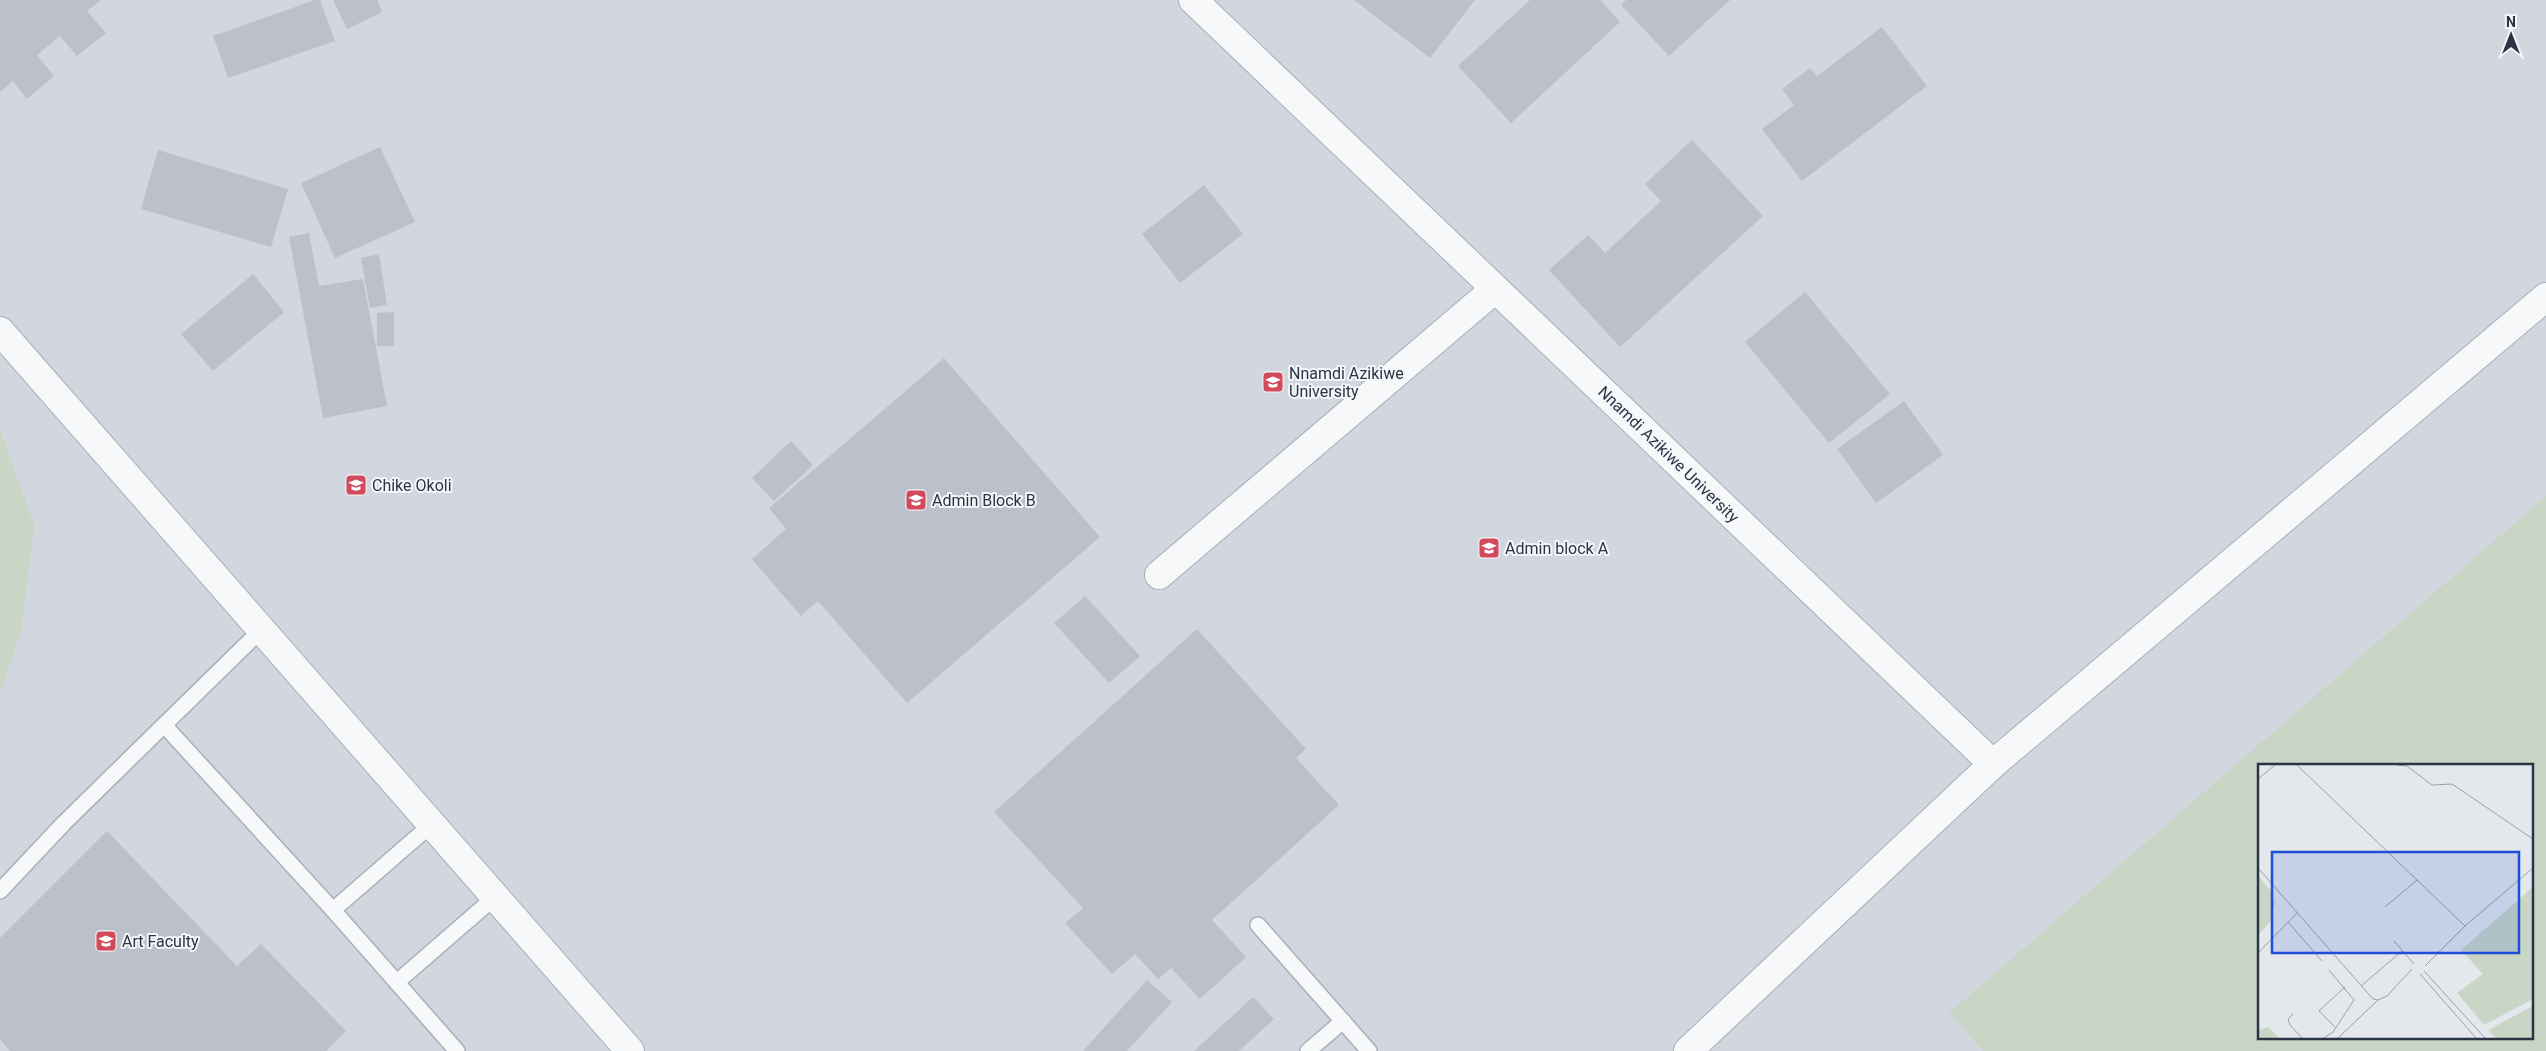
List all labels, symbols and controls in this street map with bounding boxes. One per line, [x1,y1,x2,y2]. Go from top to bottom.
north arrow [2486,10,2536,60]
text: N [2506,14,2516,30]
place label: Nnamdi Azikiwe University [1289,364,1404,401]
school or university icon: Nnamdi Azikiwe University [1261,370,1285,394]
street label: Nnamdi Azikiwe University [1594,382,1743,527]
school or university icon: Chike Okoli [344,473,368,497]
place label: Chike Okoli [372,476,452,495]
school or university icon: Admin Block B [904,488,928,512]
place label: Admin Block B [932,491,1036,510]
school or university icon: Admin block A [1477,536,1501,560]
place label: Admin block A [1505,539,1609,558]
inset map [2258,764,2534,1038]
school or university icon: Art Faculty [94,929,118,953]
place label: Art Faculty [122,932,199,951]

